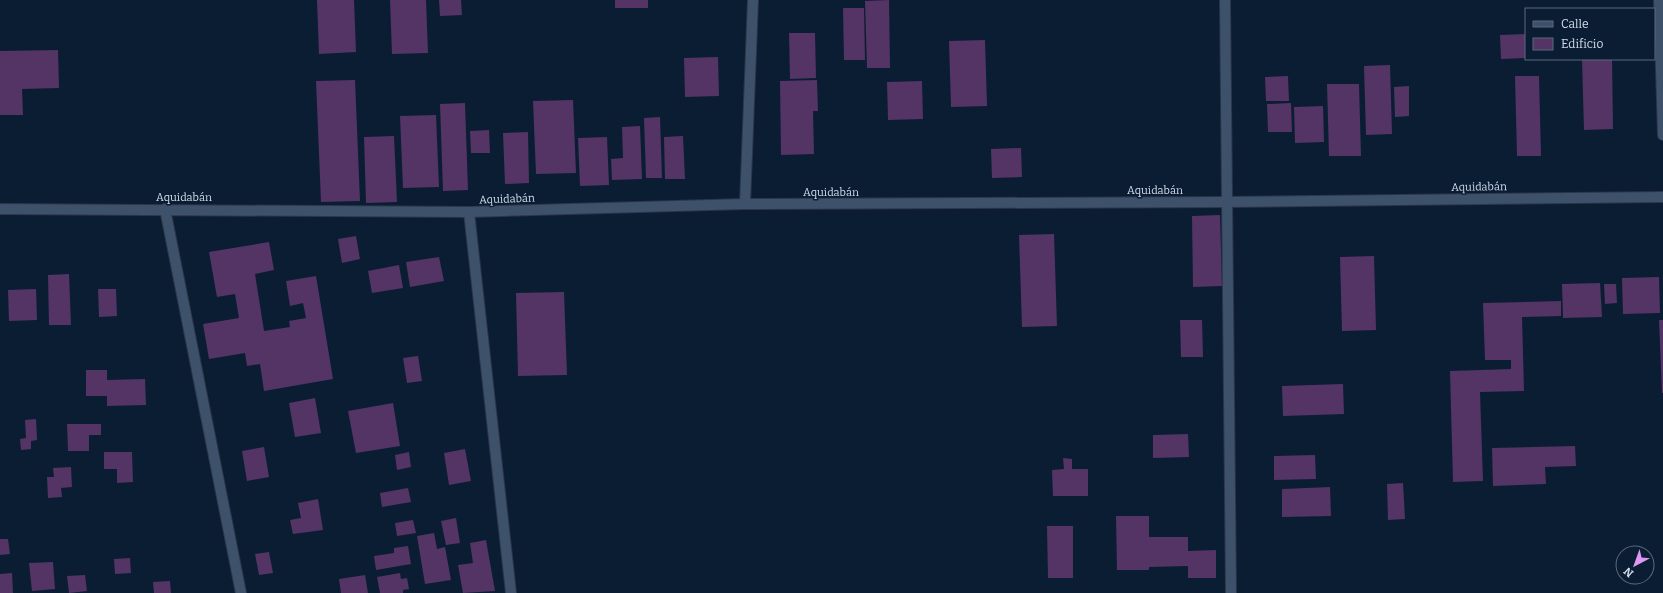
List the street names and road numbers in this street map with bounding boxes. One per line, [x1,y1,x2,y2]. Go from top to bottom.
street label: Aquidabán [1451,180,1507,194]
street label: Aquidabán [1127,184,1183,197]
street label: Aquidabán [803,186,859,199]
street label: Aquidabán [156,191,212,204]
street label: Aquidabán [479,192,535,206]

